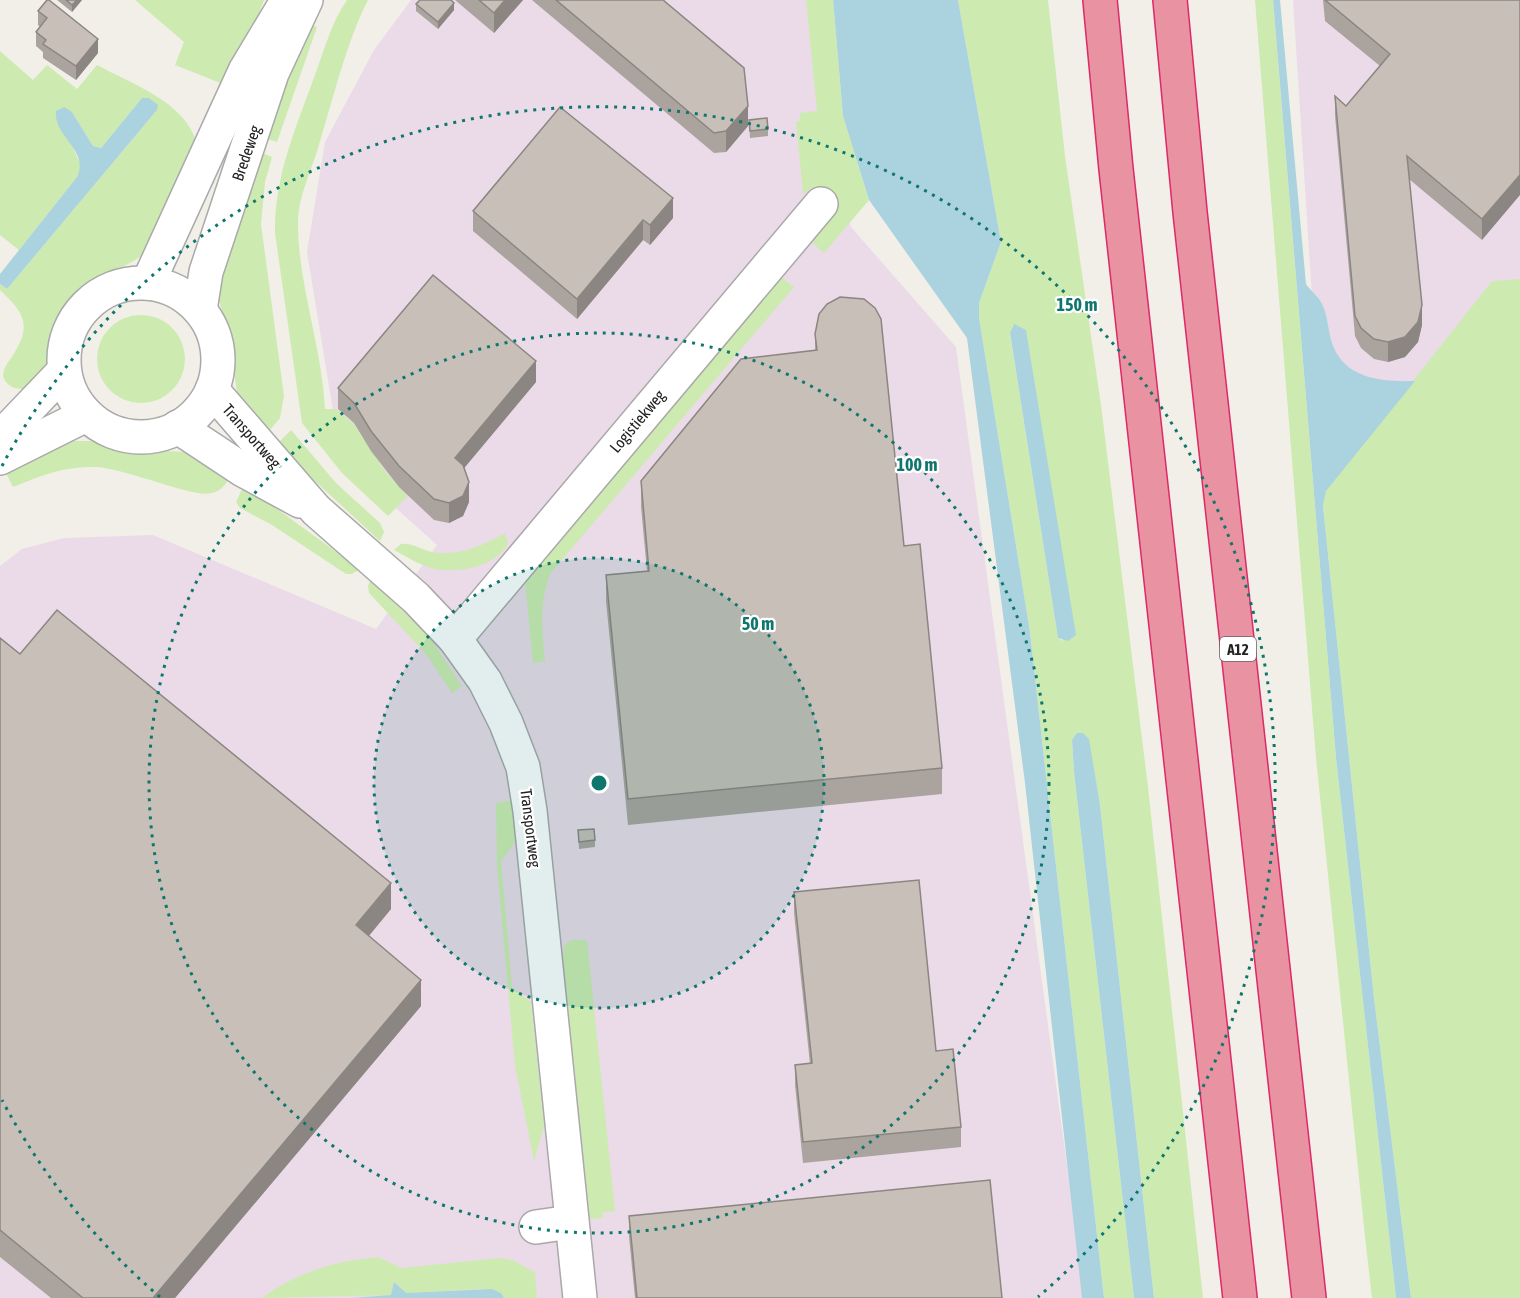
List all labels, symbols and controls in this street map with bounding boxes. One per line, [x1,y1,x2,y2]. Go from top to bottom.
street label: Bredeweg [228,123,265,184]
text: 150 m [1057,294,1097,315]
street label: Logistiekweg [606,386,669,457]
street label: Transportweg [218,400,285,473]
text: 100 m [897,454,937,475]
text: 50 m [742,613,774,634]
road number: A12 [1220,637,1256,661]
centre of rings [589,773,609,793]
street label: Transportweg [516,788,545,869]

